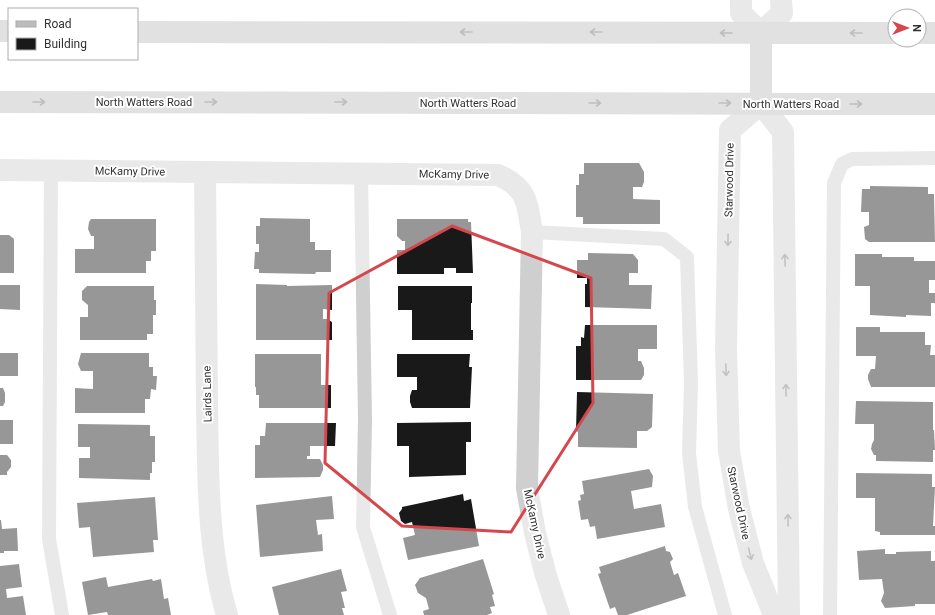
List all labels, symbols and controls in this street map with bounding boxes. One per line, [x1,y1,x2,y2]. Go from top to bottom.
legend [8,8,138,60]
north arrow [887,8,927,48]
text: Road [44,17,72,31]
text: N [910,24,923,32]
one-way arrow [460,28,473,36]
one-way arrow [590,28,603,36]
one-way arrow [720,29,733,37]
one-way arrow [850,29,863,37]
text: Building [44,37,87,51]
street label: North Watters Road [96,96,192,109]
street label: North Watters Road [420,97,516,110]
one-way arrow [32,98,45,106]
one-way arrow [204,98,217,106]
one-way arrow [334,98,347,106]
street label: North Watters Road [743,98,839,111]
one-way arrow [588,99,601,107]
one-way arrow [718,100,731,107]
one-way arrow [849,100,862,108]
street label: Starwood Drive [722,143,737,217]
street label: McKamy Drive [95,164,166,179]
street label: McKamy Drive [419,167,490,182]
one-way arrow [724,233,732,246]
one-way arrow [781,254,789,267]
one-way arrow [723,363,730,376]
street label: Lairds Lane [201,365,214,422]
one-way arrow [783,384,790,397]
street label: Starwood Drive [724,465,753,541]
street label: McKamy Drive [521,488,548,560]
one-way arrow [784,514,792,527]
one-way arrow [747,547,755,560]

